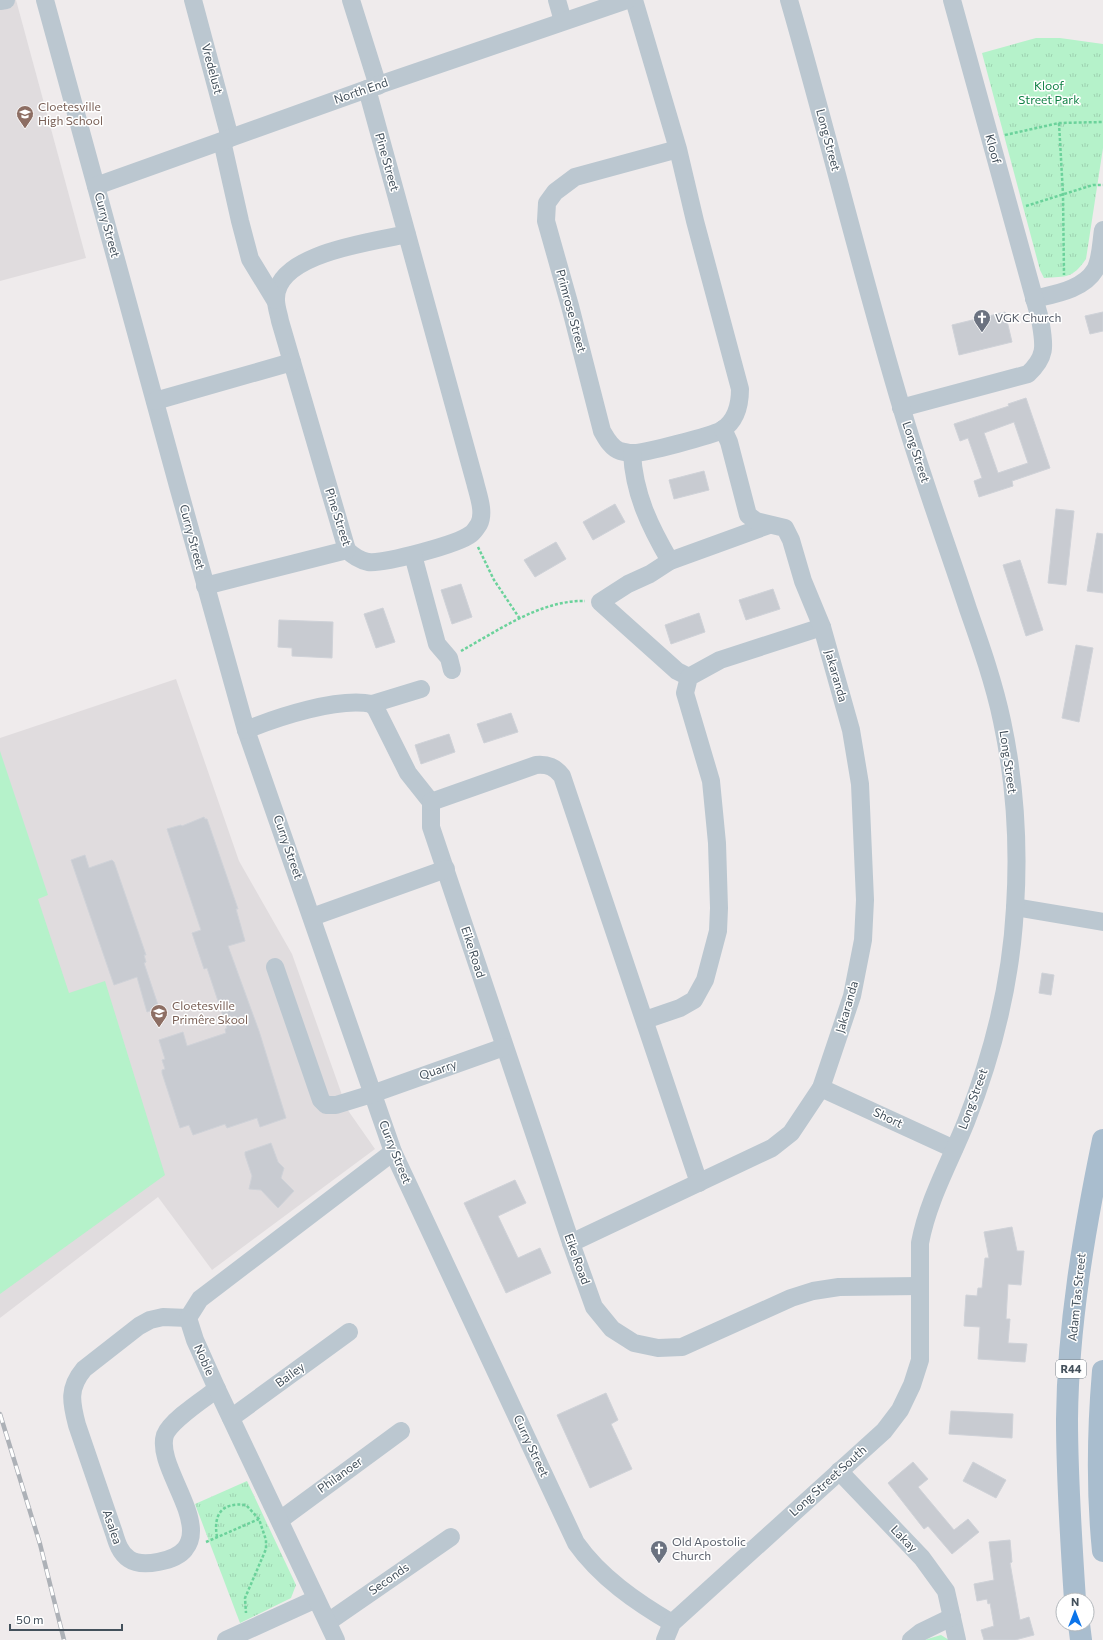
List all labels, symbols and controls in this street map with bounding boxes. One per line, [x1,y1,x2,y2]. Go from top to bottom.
street label: Vredelust [199,42,226,96]
street label: North End [332,74,390,106]
park label: Kloof Street Park [1018,78,1080,106]
place label: Cloetesville High School [38,99,103,127]
school or university icon: Cloetesville High School [15,104,35,129]
street label: Long Street [814,107,844,172]
street label: Pine Street [373,131,403,193]
street label: Kloof [983,132,1005,165]
street label: Curry Street [93,191,123,259]
street label: Primrose Street [554,268,590,354]
church icon: VGK Church [972,308,992,333]
place label: VGK Church [995,310,1061,324]
street label: Long Street [900,419,933,484]
street label: Pine Street [323,486,355,547]
street label: Curry Street [178,503,208,571]
street label: Jakaranda [822,648,851,704]
street label: Long Street [998,729,1020,794]
street label: Curry Street [271,813,306,881]
street label: Eike Road [459,924,489,979]
street label: Jakaranda [832,979,861,1035]
place label: Cloetesville Primêre Skool [172,998,248,1026]
school or university icon: Cloetesville Primêre Skool [149,1003,169,1028]
street label: Quarry [417,1056,458,1082]
street label: Long Street [955,1066,990,1131]
street label: Short [872,1104,905,1130]
street label: Curry Street [377,1118,415,1185]
street label: Eike Road [562,1231,594,1286]
street label: Adam Tas Street [1064,1252,1088,1342]
street label: Noble [192,1342,218,1377]
street label: Bailey [272,1359,307,1389]
road number: R44 [1056,1360,1086,1378]
street label: Curry Street [511,1412,552,1479]
street label: Long Street South [786,1442,869,1518]
street label: Philanoer [314,1453,365,1495]
street label: Asalea [101,1508,125,1546]
street label: Lakay [889,1522,921,1555]
place label: Old Apostolic Church [672,1534,746,1562]
church icon: Old Apostolic Church [649,1539,669,1564]
street label: Seconds [366,1559,411,1597]
north arrow [1055,1592,1095,1632]
text: N [1071,1595,1079,1608]
scale bar [10,1606,122,1632]
text: 50 m [16,1612,44,1626]

